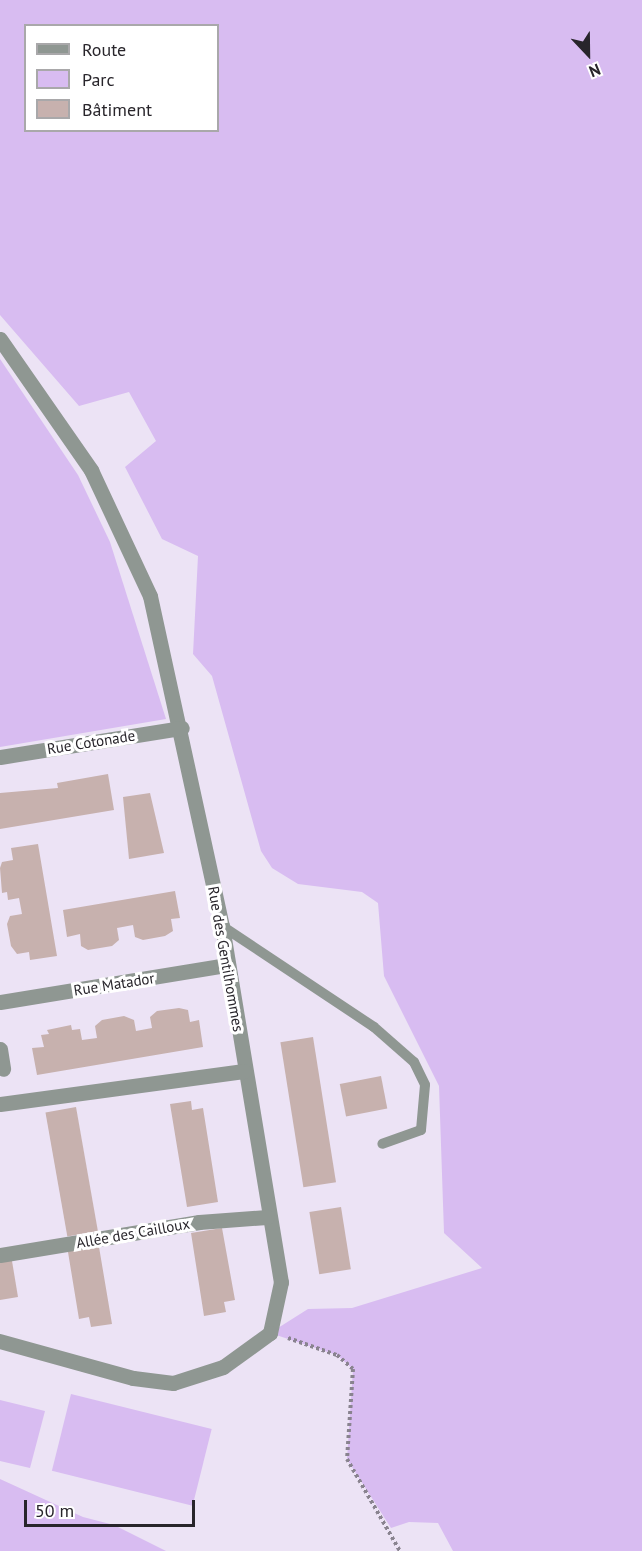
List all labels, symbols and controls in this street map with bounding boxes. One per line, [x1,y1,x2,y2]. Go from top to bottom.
legend [24,24,219,132]
north arrow [558,24,618,84]
text: Route [82,38,126,61]
text: N [586,59,603,82]
text: Parc [82,68,115,91]
text: Bâtiment [82,98,152,121]
street label: Rue Cotonade [46,726,136,758]
street label: Rue des Gentilhommes [204,885,248,1033]
street label: Rue Matador [72,969,156,999]
street label: Allée des Cailloux [75,1214,191,1252]
scale bar [27,1488,198,1526]
text: 50 m [35,1499,74,1522]

